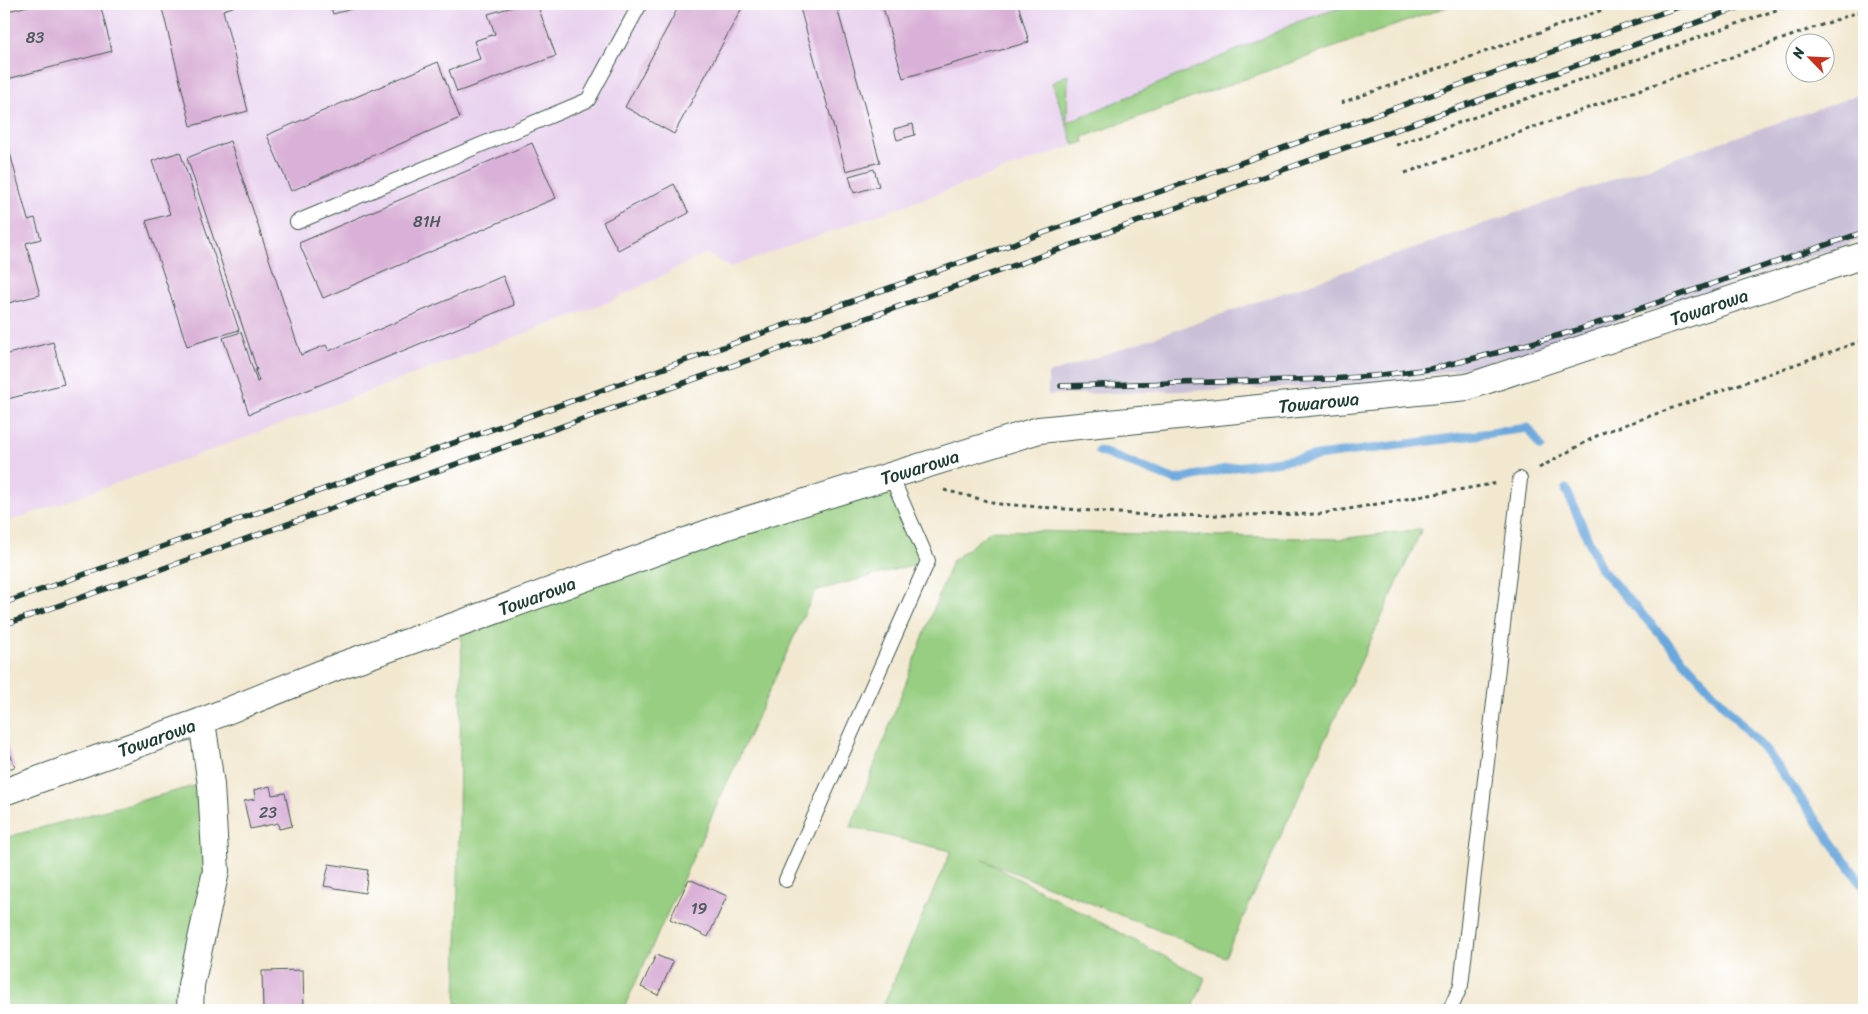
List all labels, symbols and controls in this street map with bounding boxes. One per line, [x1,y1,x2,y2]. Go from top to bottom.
house number: 83 [26,23,44,52]
north arrow [1786,32,1836,82]
text: N [1785,43,1812,63]
house number: 81H [413,207,442,236]
street label: Towarowa [1665,278,1753,335]
street label: Towarowa [1277,381,1361,422]
street label: Towarowa [876,439,964,494]
street label: Towarowa [493,566,581,625]
street label: Towarowa [113,708,201,767]
house number: 23 [259,798,277,827]
house number: 19 [691,894,708,923]

